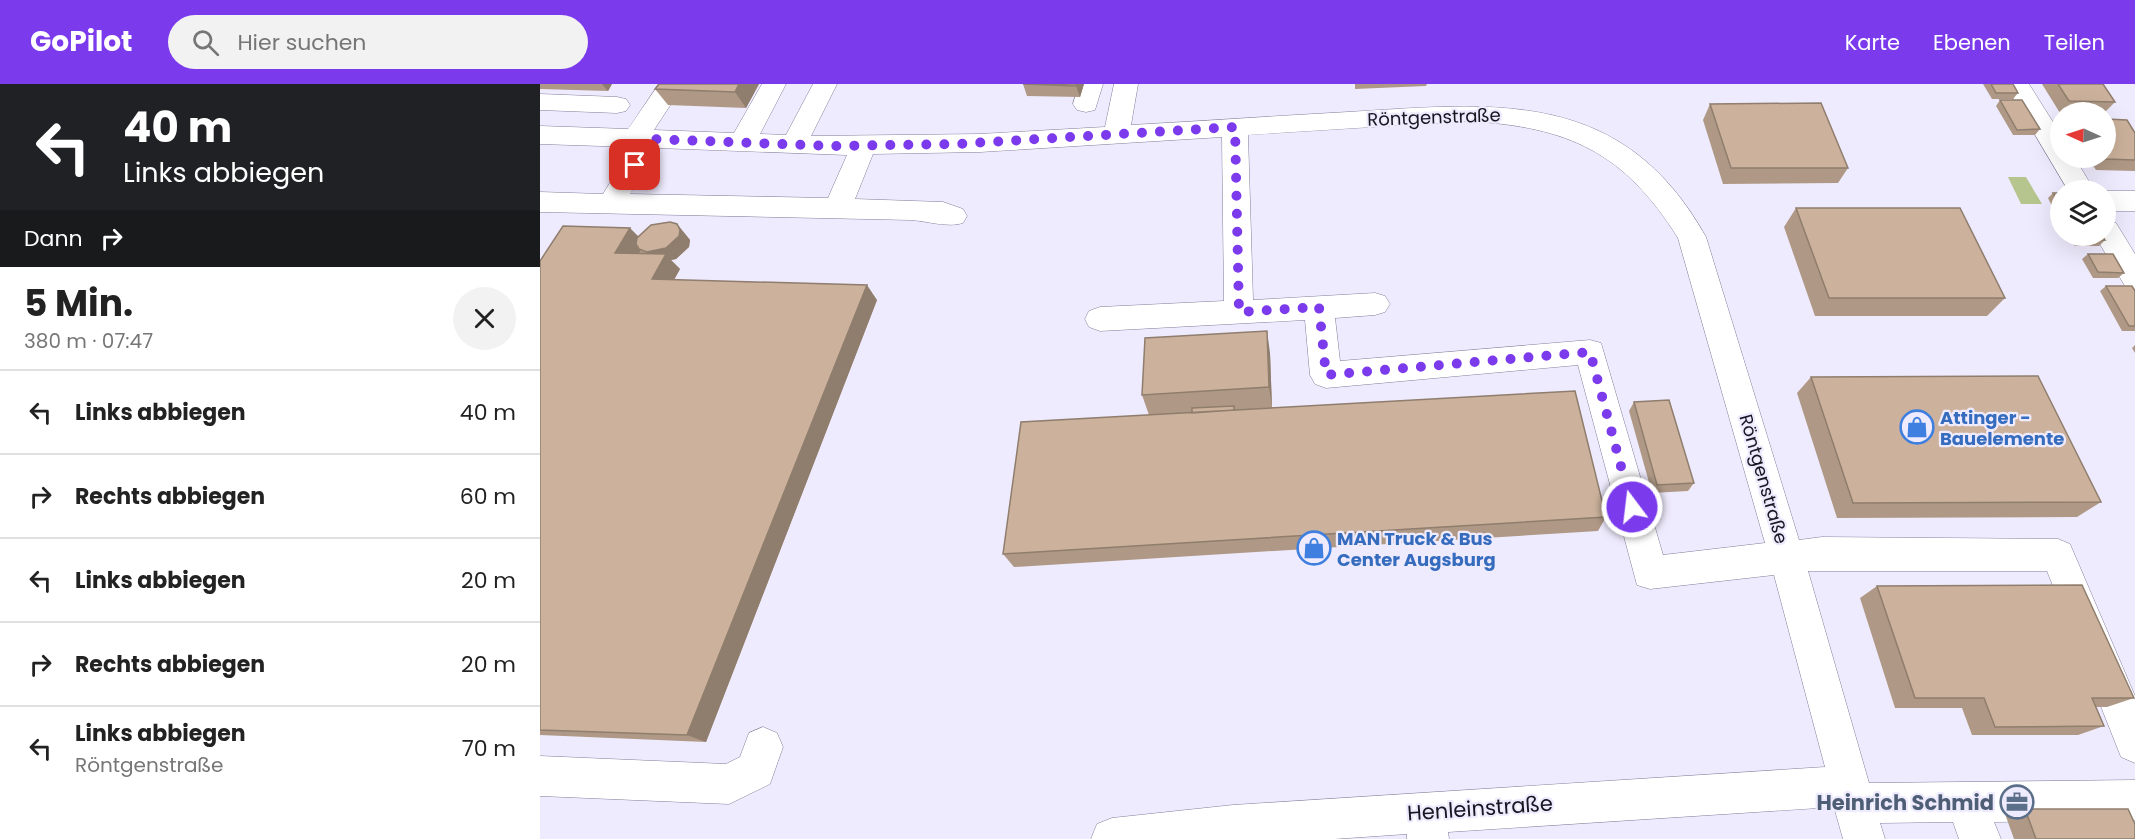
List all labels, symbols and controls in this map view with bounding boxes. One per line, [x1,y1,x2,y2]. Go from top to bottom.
search box [168,15,588,69]
text: GoPilot [30,22,132,61]
icon: search [189,26,222,59]
text: Hier suchen [237,27,366,58]
text: Karte [1845,28,1900,57]
text: Ebenen [1933,28,2011,57]
text: Teilen [2044,28,2105,57]
text: 40 m [123,98,232,157]
street label: Röntgenstraße [1367,102,1501,132]
north arrow [2050,102,2116,168]
map controls [2050,102,2116,246]
icon: left [24,108,102,186]
pin [609,139,660,190]
icon: arrive [618,148,651,181]
text: Links abbiegen [123,154,324,191]
button: layers [2050,180,2116,246]
icon: right [95,222,128,255]
text: Dann [24,223,83,254]
text: 5 Min. [24,278,133,329]
button: close [453,287,516,350]
text: 380 m · 07:47 [24,327,153,355]
icon: left [24,396,57,429]
text: Links abbiegen [75,397,246,428]
text: 40 m [460,397,516,428]
place label: Attinger - Bauelemente [1940,405,2064,451]
shop icon: Attinger - Bauelemente [1899,409,1935,445]
street label: Röntgenstraße [1734,411,1794,547]
position arrow [1600,475,1664,539]
icon: right [24,480,57,513]
text: Rechts abbiegen [75,481,265,512]
text: 60 m [460,481,516,512]
place label: MAN Truck & Bus Center Augsburg [1337,526,1496,572]
shop icon: MAN Truck & Bus Center Augsburg [1296,530,1332,566]
icon: left [24,564,57,597]
text: Links abbiegen [75,565,246,596]
text: 20 m [461,565,516,596]
icon: right [24,648,57,681]
text: Rechts abbiegen [75,649,265,680]
text: 20 m [461,649,516,680]
text: Links abbiegen [75,718,246,749]
icon: left [24,732,57,765]
text: 70 m [462,733,516,764]
text: Röntgenstraße [75,751,223,779]
office icon: Heinrich Schmid [1999,784,2035,820]
street label: Henleinstraße [1406,788,1554,828]
place label: Heinrich Schmid [1816,788,1994,817]

